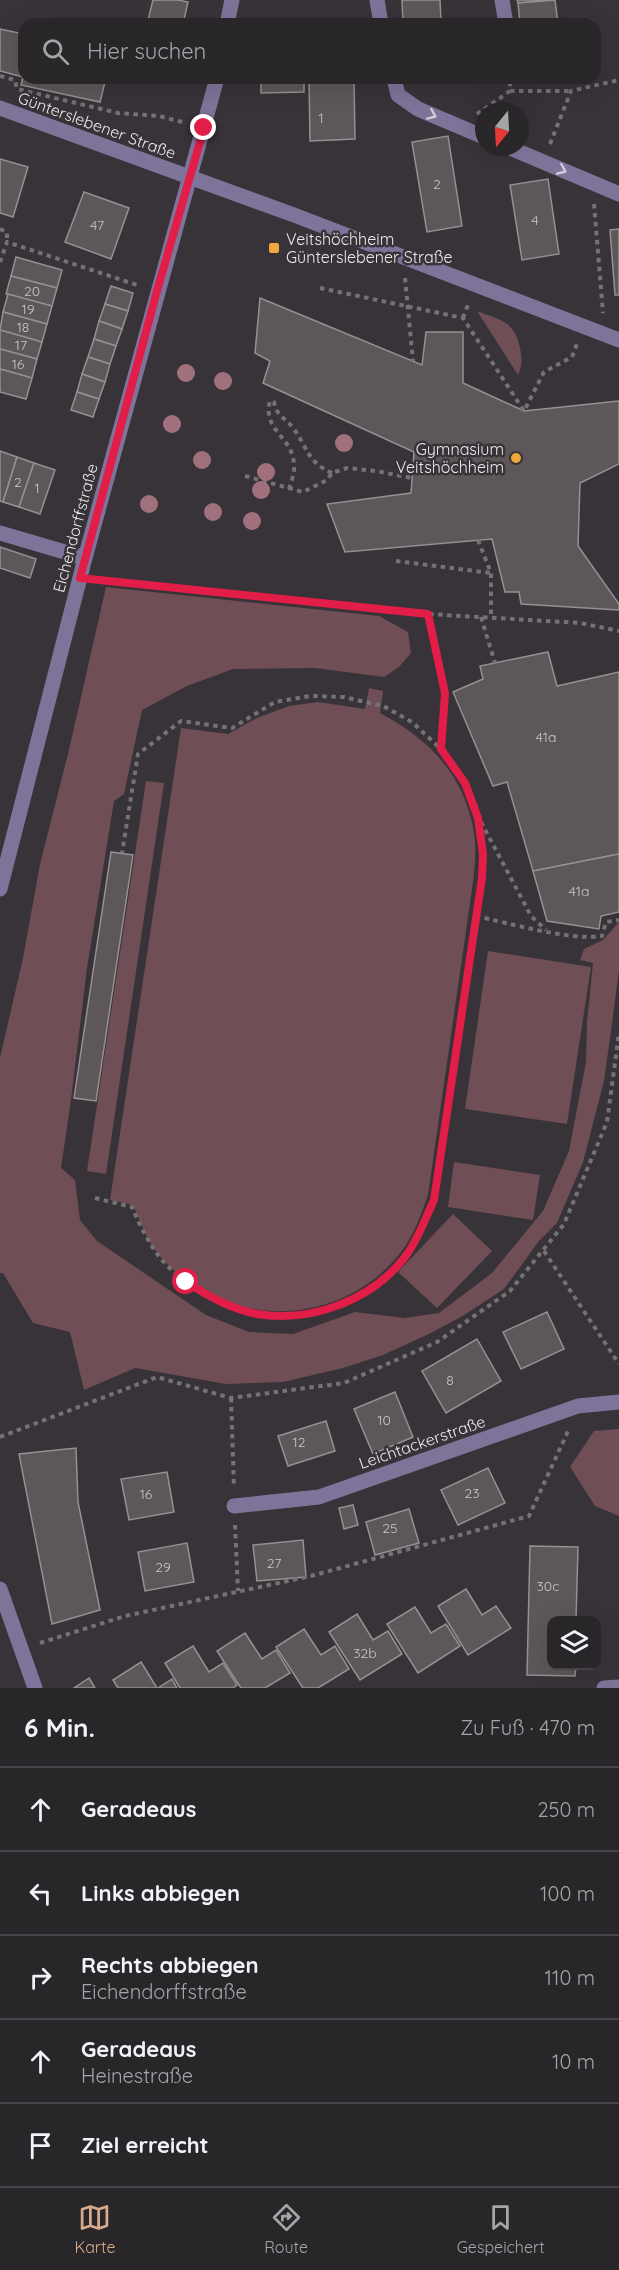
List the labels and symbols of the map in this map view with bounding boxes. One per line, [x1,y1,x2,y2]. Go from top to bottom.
street label: Günterslebener Straße [15,87,179,163]
north arrow [475,102,529,156]
one-way arrow [425,108,436,120]
house number: 1 [318,109,324,127]
route end [190,114,216,140]
one-way arrow [555,163,566,175]
house number: 2 [433,175,441,193]
house number: 4 [531,211,539,229]
house number: 47 [90,216,104,234]
place label: Veitshöchheim Günterslebener Straße [286,229,452,267]
marker: Veitshöchheim Günterslebener Straße [267,241,281,255]
house number: 20 [24,282,40,300]
house number: 19 [22,300,35,318]
house number: 18 [17,318,29,336]
house number: 17 [15,336,27,354]
house number: 16 [12,355,25,373]
place label: Gymnasium Veitshöchheim [396,439,504,477]
marker: Gymnasium Veitshöchheim [509,451,523,465]
street label: Eichendorffstraße [48,461,102,595]
house number: 2 [14,473,22,491]
house number: 1 [34,479,40,497]
house number: 41a [536,728,556,746]
house number: 41a [569,882,589,900]
route start [172,1268,198,1294]
house number: 8 [446,1371,454,1389]
street label: Leichtackerstraße [356,1411,488,1473]
house number: 10 [377,1411,391,1429]
house number: 12 [293,1433,306,1451]
house number: 23 [464,1484,480,1502]
house number: 16 [140,1485,153,1503]
house number: 25 [382,1519,398,1537]
house number: 27 [267,1554,281,1572]
house number: 29 [155,1558,171,1576]
house number: 30c [536,1577,560,1595]
house number: 32b [353,1644,377,1662]

